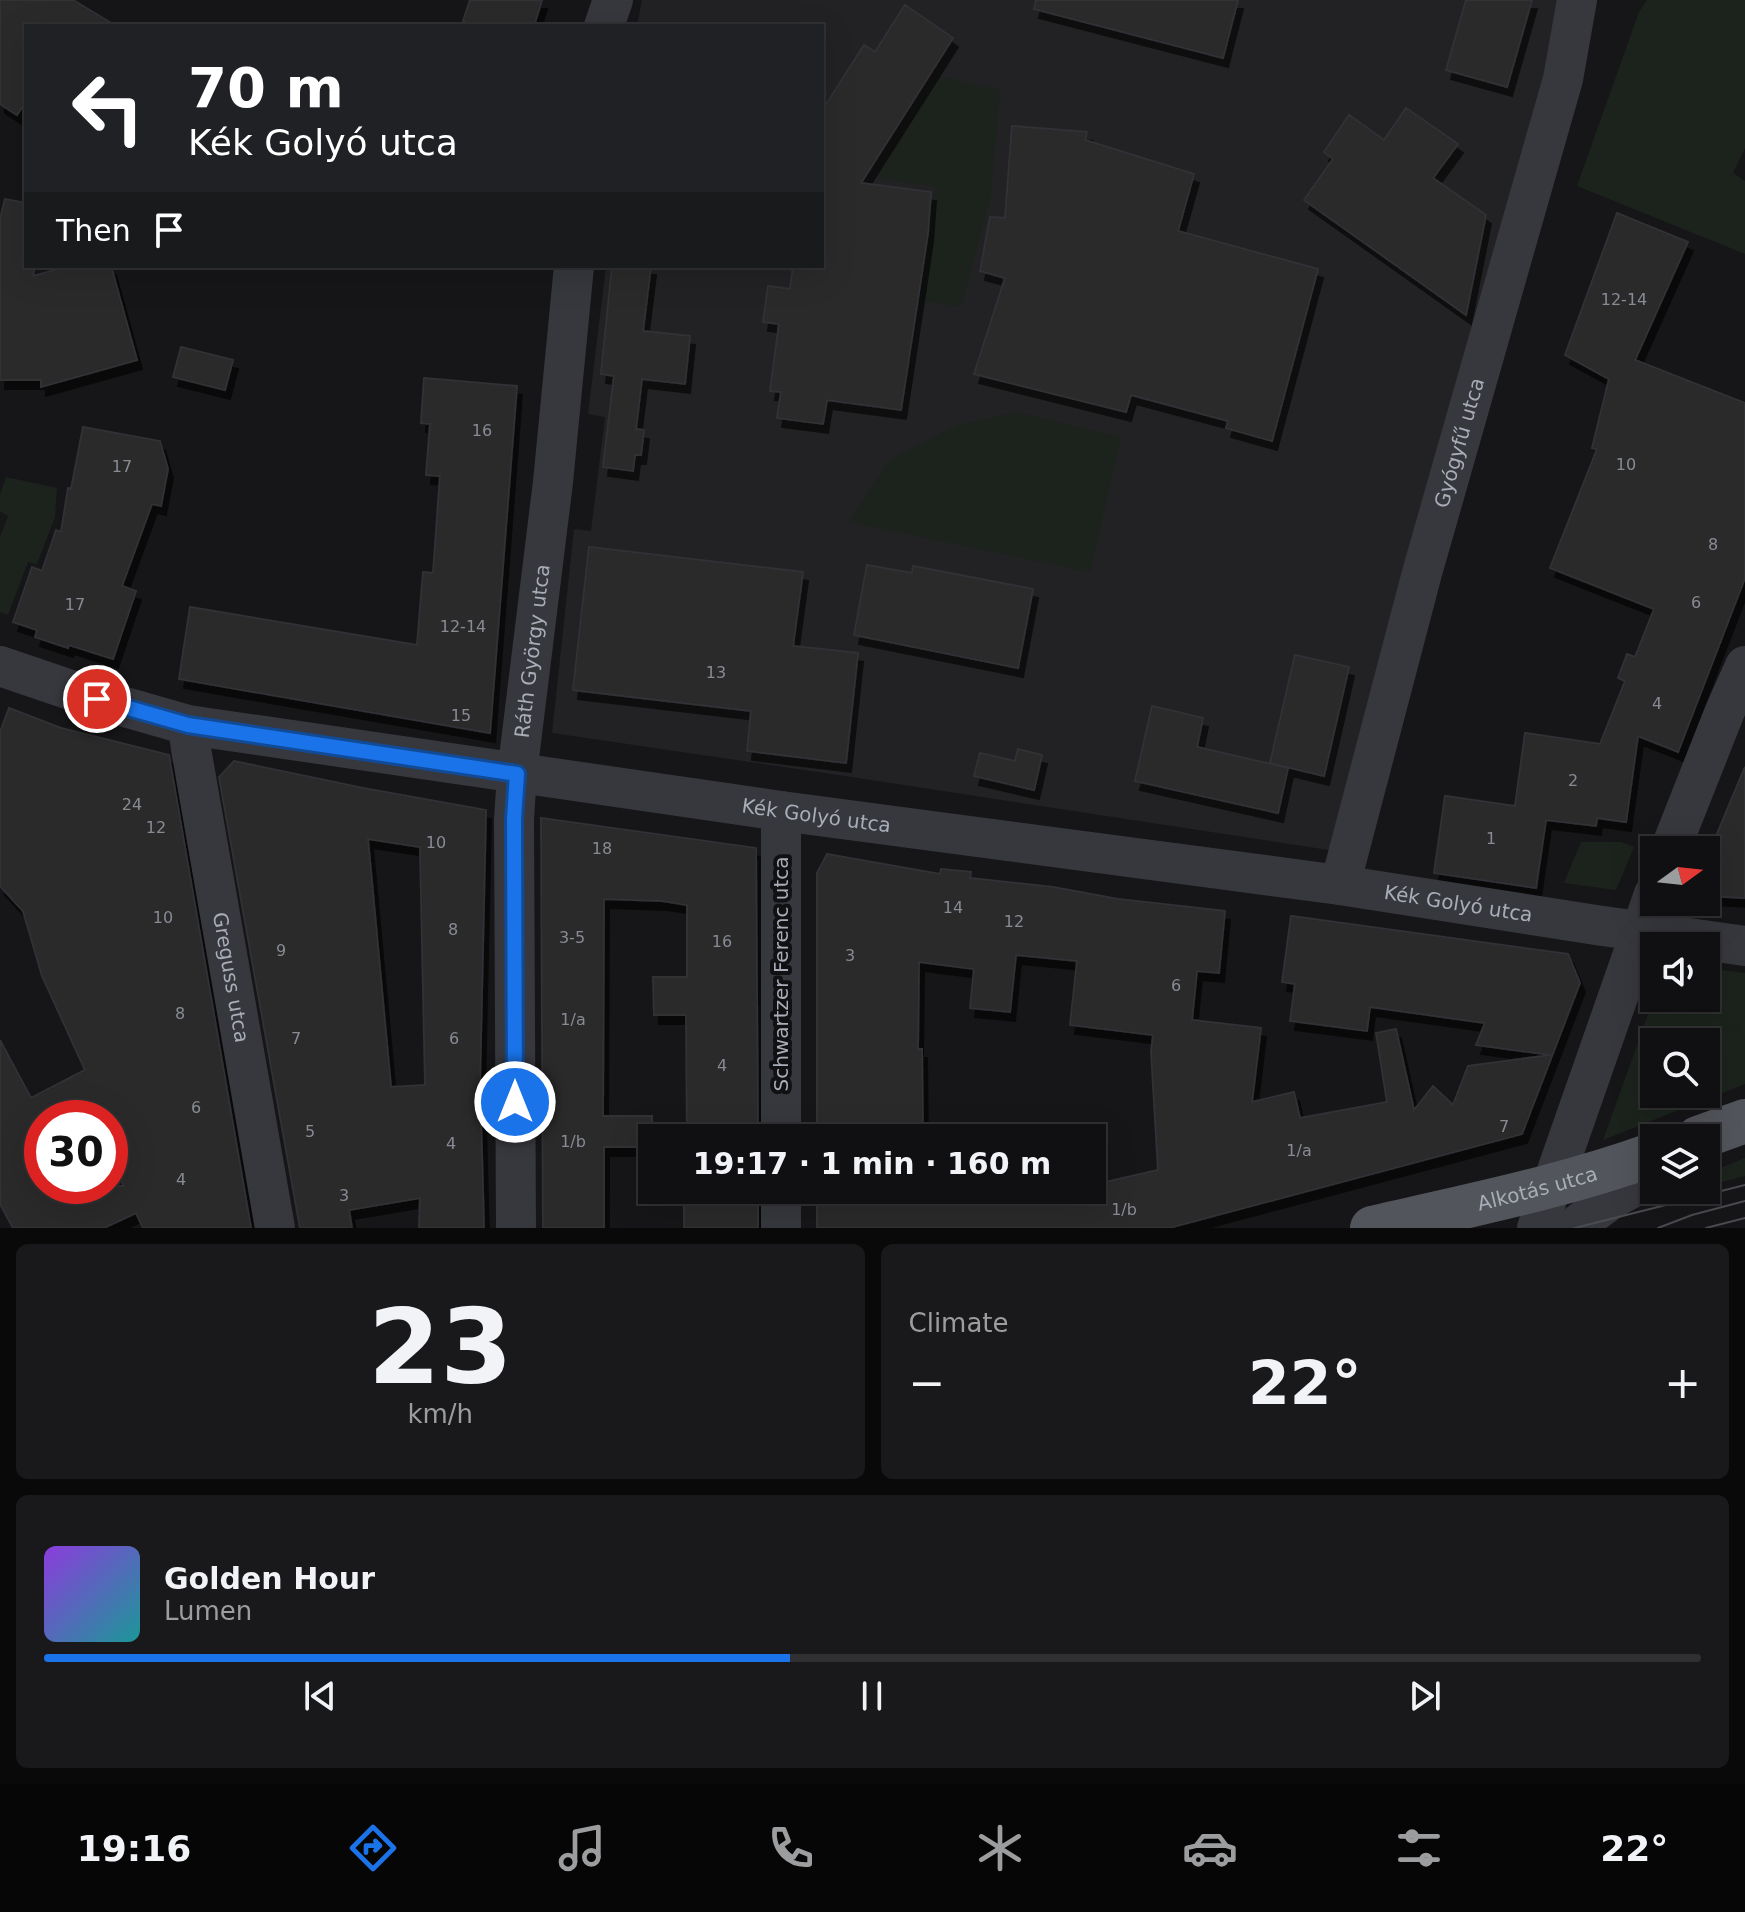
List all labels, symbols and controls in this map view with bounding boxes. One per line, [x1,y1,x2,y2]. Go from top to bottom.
text: 70 m [188,55,344,120]
icon: left [56,56,160,160]
text: Kék Golyó utca [188,122,458,163]
icon: arrive [147,208,191,252]
text: Then [56,213,131,248]
house number: 12-14 [1601,290,1647,309]
street label: Gyógyfű utca [1429,375,1489,511]
house number: 16 [472,421,492,440]
house number: 10 [1616,455,1636,474]
house number: 17 [112,457,132,476]
house number: 8 [1708,535,1718,554]
street label: Ráth György utca [510,563,555,739]
house number: 6 [1691,593,1701,612]
house number: 17 [65,595,85,614]
house number: 12-14 [440,617,486,636]
house number: 13 [706,663,726,682]
pin [63,665,131,733]
icon: arrive [75,677,119,721]
house number: 4 [1652,694,1662,713]
house number: 15 [451,706,471,725]
house number: 2 [1568,771,1578,790]
street label: Kék Golyó utca [740,793,892,837]
house number: 24 [122,795,142,814]
house number: 12 [146,818,166,837]
house number: 1 [1486,829,1496,848]
house number: 10 [426,833,446,852]
north arrow [1640,836,1720,916]
map controls [1640,836,1720,1204]
house number: 18 [592,839,612,858]
street label: Schwartzer Ferenc utca [769,856,793,1092]
street label: Kék Golyó utca [1382,880,1534,927]
house number: 14 [943,898,963,917]
house number: 10 [153,908,173,927]
street label: Greguss utca [208,910,254,1044]
house number: 12 [1004,912,1024,931]
house number: 8 [448,920,458,939]
house number: 3-5 [559,928,585,947]
house number: 16 [712,932,732,951]
button: sound [1640,932,1720,1012]
house number: 9 [276,941,286,960]
house number: 3 [845,946,855,965]
house number: 6 [1171,976,1181,995]
house number: 8 [175,1004,185,1023]
house number: 1/a [560,1010,586,1029]
button: search [1640,1028,1720,1108]
house number: 7 [291,1029,301,1048]
house number: 6 [449,1029,459,1048]
house number: 4 [717,1056,727,1075]
position arrow [473,1060,557,1144]
house number: 6 [191,1098,201,1117]
speed limit sign: 30 [24,1100,128,1204]
house number: 7 [1499,1117,1509,1136]
house number: 5 [305,1122,315,1141]
button: layers [1640,1124,1720,1204]
house number: 1/b [560,1132,586,1151]
house number: 4 [446,1134,456,1153]
house number: 1/a [1286,1141,1312,1160]
text: 19:17 · 1 min · 160 m [693,1146,1051,1181]
street label: Alkotás utca [1475,1161,1600,1215]
house number: 4 [176,1170,186,1189]
house number: 3 [339,1186,349,1205]
house number: 1/b [1111,1200,1137,1219]
text: 23 [368,1286,513,1408]
text: Climate [909,1308,1009,1338]
text: 22° [1248,1348,1362,1418]
text: − [909,1357,945,1408]
text: + [1664,1357,1701,1408]
text: km/h [407,1399,473,1429]
text: Golden Hour [164,1561,375,1596]
text: Lumen [164,1596,252,1626]
icon: previous [298,1674,342,1718]
icon: pause [850,1674,894,1718]
icon: next [1403,1674,1447,1718]
icon: directions [345,1820,401,1876]
icon: music [554,1820,610,1876]
icon: phone [763,1820,819,1876]
icon: climate [972,1820,1028,1876]
icon: car [1182,1820,1238,1876]
icon: filters [1391,1820,1447,1876]
text: 19:16 [77,1828,191,1869]
text: 22° [1600,1828,1668,1869]

